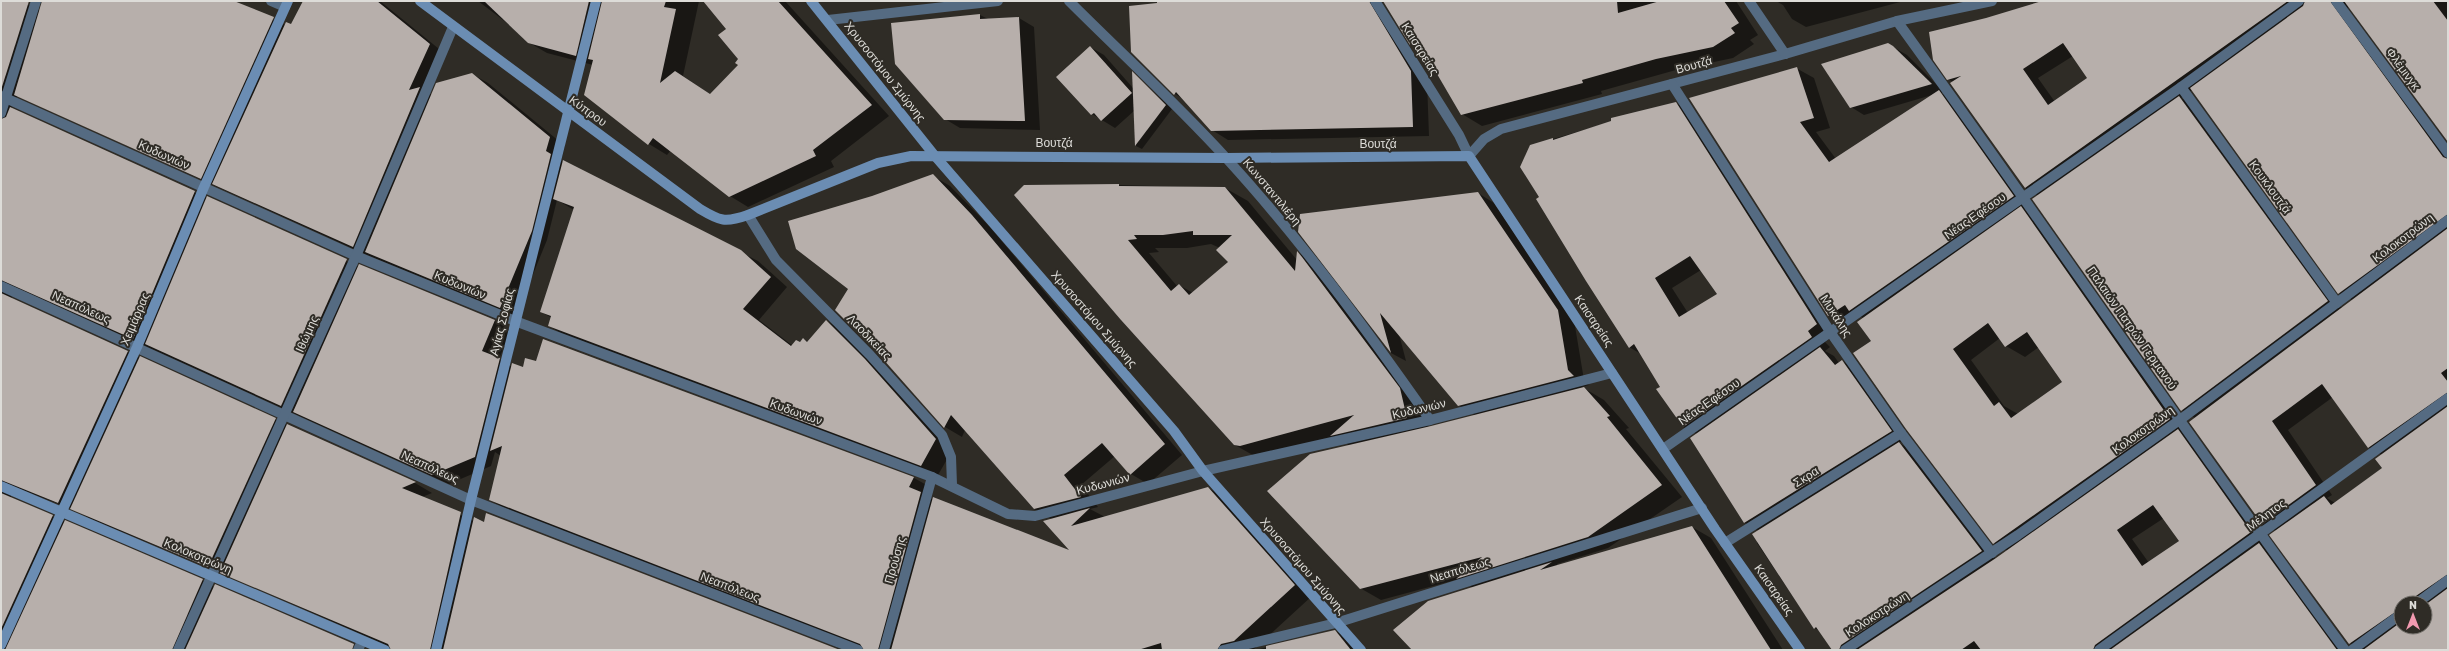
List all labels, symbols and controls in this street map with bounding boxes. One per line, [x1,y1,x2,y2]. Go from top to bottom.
street label: Χρυσοστόμου Σμύρνης [841,19,929,125]
street label: Καισαρείας [1398,20,1442,78]
street label: Φλέμινγκ [2383,45,2424,94]
street label: Βουτζά [1674,53,1714,77]
street label: Κύπρου [567,93,609,129]
street label: Βουτζά [1035,136,1073,150]
street label: Κυδωνιών [136,137,192,173]
street label: Βουτζά [1359,137,1397,151]
street label: Κωνσταντιλιέρη [1240,156,1304,228]
street label: Κουκλουτζά [2246,158,2294,216]
street label: Νέας Εφέσου [1942,190,2008,242]
street label: Κολοκοτρώνη [2370,211,2436,265]
street label: Παλαιών Πατρών Γερμανού [2084,264,2180,392]
street label: Κυδωνιών [432,268,488,302]
street label: Χρυσοστόμου Σμύρνης [1048,268,1140,370]
street label: Αγίας Σοφίας [487,286,517,357]
street label: Νεαπόλεως [50,288,112,326]
street label: Χειμάρρας [118,290,153,348]
street label: Καισαρείας [1572,292,1617,350]
street label: Μυκάλης [1817,292,1855,340]
street label: Λαοδικείας [844,311,894,363]
street label: Ιθώμης [293,313,321,355]
street label: Νέας Εφέσου [1676,376,1742,428]
street label: Κυδωνιών [768,396,824,428]
street label: Κυδωνιών [1391,396,1447,422]
street label: Κολοκοτρώνη [2109,403,2177,457]
street label: Νεαπόλεως [399,448,461,487]
street label: Σκρα [1791,464,1821,490]
street label: Κυδωνιών [1075,470,1131,498]
street label: Μέλητος [2244,496,2289,534]
street label: Χρυσοστόμου Σμύρνης [1257,515,1349,617]
street label: Κολοκοτρώνη [162,535,234,577]
street label: Προύσης [882,535,908,585]
street label: Νεαπόλεως [1428,554,1492,586]
street label: Καισαρείας [1751,562,1797,619]
street label: Νεαπόλεως [698,569,762,605]
street label: Κολοκοτρώνη [1843,588,1911,640]
north arrow [2393,595,2433,635]
text: N [2409,599,2417,612]

